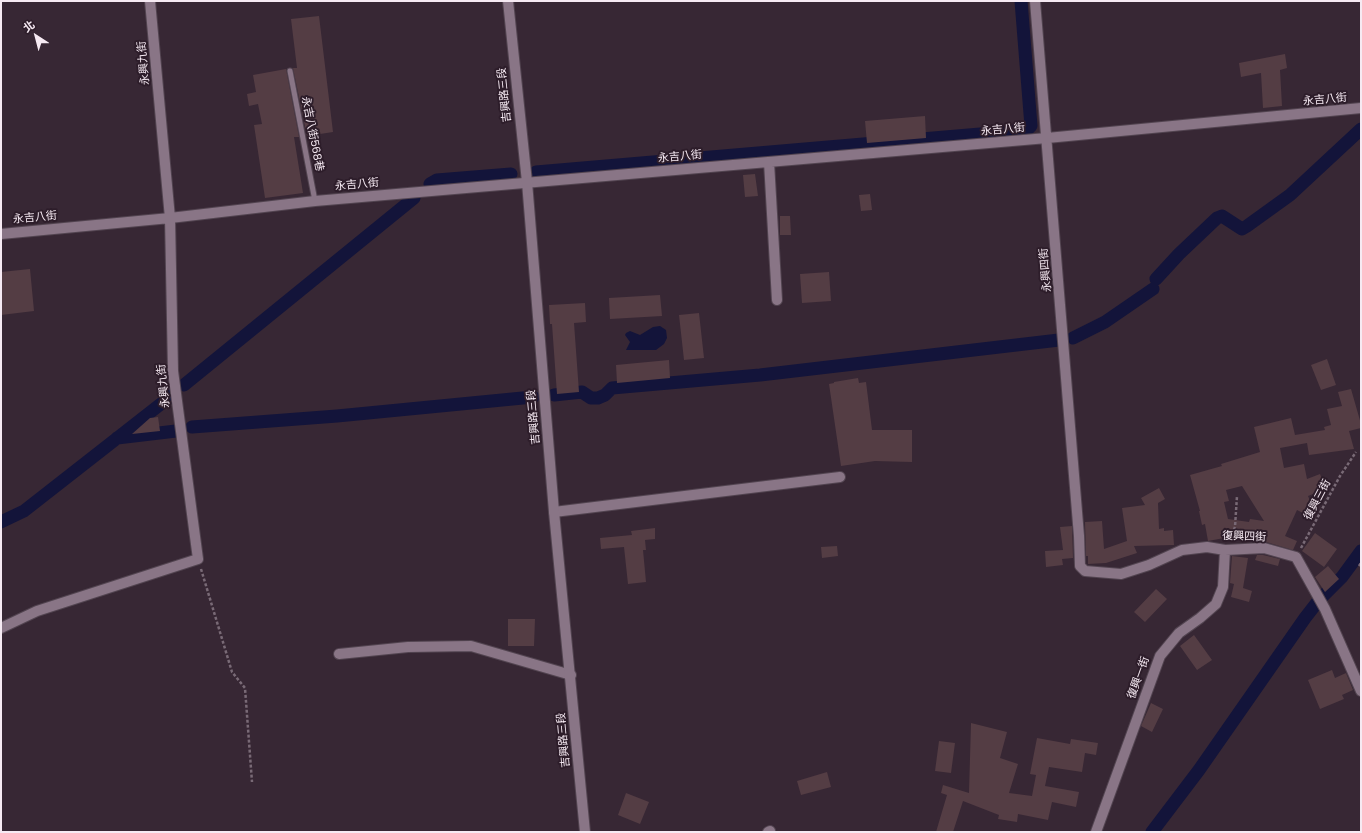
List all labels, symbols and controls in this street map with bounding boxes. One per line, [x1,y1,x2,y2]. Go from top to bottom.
north arrow [16,16,56,56]
text: 北 [20,17,38,36]
street label: 永興九街 [136,41,152,85]
street label: 吉興路三段 [496,67,514,123]
street label: 永吉八街 [1303,92,1347,108]
street label: 永吉八街568巷 [298,96,326,172]
street label: 永吉八街 [981,122,1025,138]
street label: 永吉八街 [658,149,702,165]
street label: 永吉八街 [335,177,379,193]
street label: 永吉八街 [13,210,57,226]
street label: 永興四街 [1038,248,1054,292]
street label: 永興九街 [155,363,173,409]
street label: 吉興路三段 [525,389,543,445]
street label: 復興三街 [1302,477,1334,523]
street label: 復興四街 [1222,530,1266,544]
street label: 復興一街 [1125,655,1153,701]
street label: 吉興路三段 [555,712,573,768]

